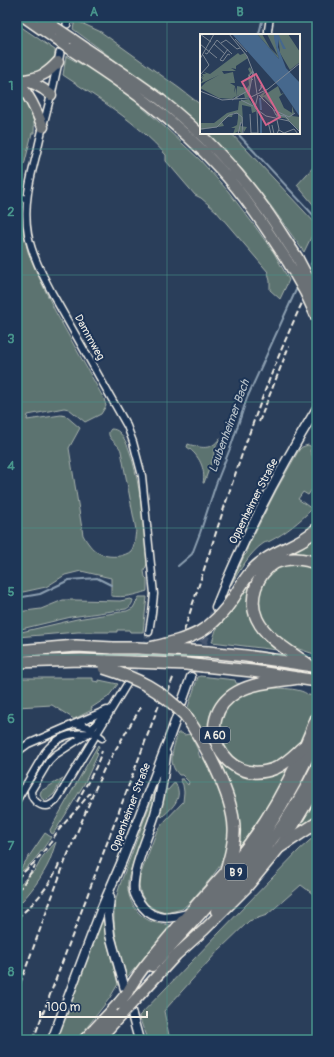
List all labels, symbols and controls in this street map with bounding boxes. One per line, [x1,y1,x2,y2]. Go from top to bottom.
text: A [90,4,99,20]
text: B [236,4,244,20]
inset map [200,34,300,134]
text: 1 [8,78,14,94]
text: 2 [7,204,15,220]
street label: Dammweg [72,312,108,363]
text: 3 [7,331,15,347]
water label: Laubenheimer Bach [206,377,254,475]
street label: Oppenheimer Straße [226,456,281,546]
text: 4 [7,458,15,474]
text: 5 [7,584,15,600]
text: 6 [7,711,15,727]
road number: A 60 [200,727,230,743]
street label: Oppenheimer Straße [108,760,154,853]
text: 7 [8,838,15,854]
road number: B 9 [225,864,247,880]
text: 8 [8,964,15,980]
scale bar [40,993,147,1019]
text: 100 m [46,1000,81,1015]

